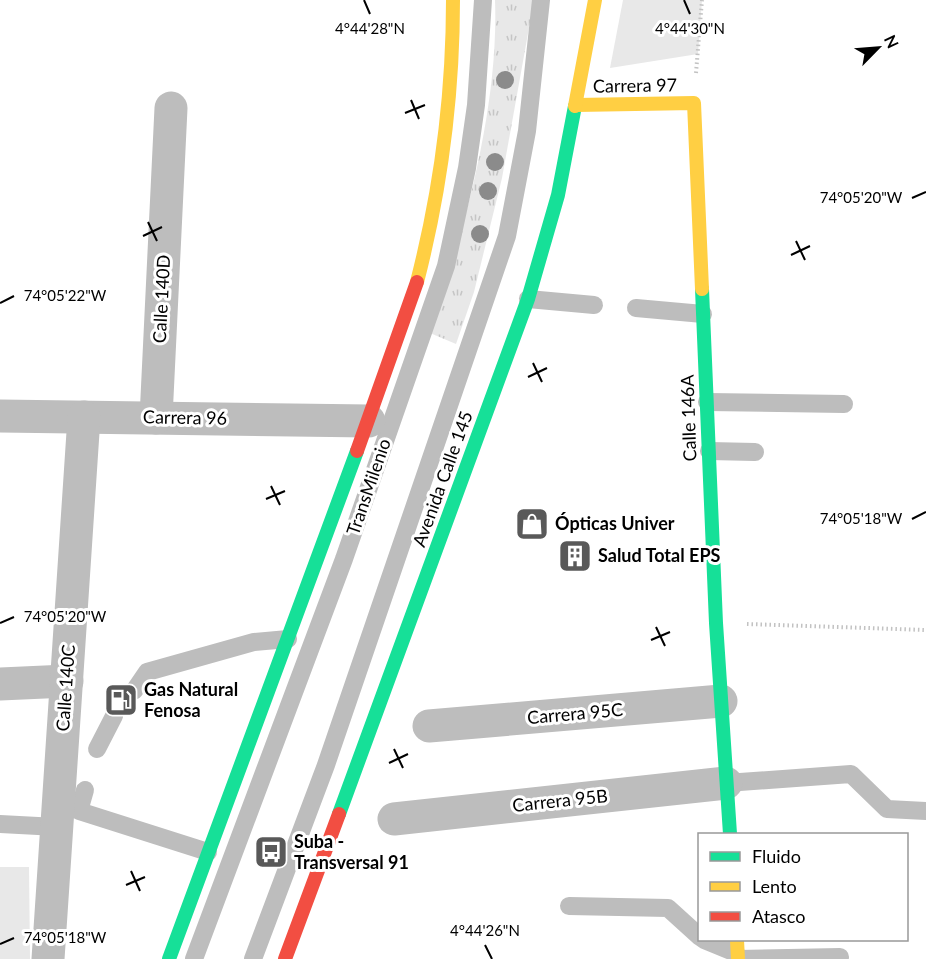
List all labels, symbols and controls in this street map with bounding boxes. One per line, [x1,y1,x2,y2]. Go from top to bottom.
north arrow [848,18,908,78]
text: 4°44'28"N [335,19,405,37]
text: 4°44'30"N [655,19,725,37]
text: N [881,32,903,51]
street label: Carrera 97 [593,73,677,97]
text: 74°05'20"W [820,188,903,206]
street label: Calle 140D [148,254,174,344]
text: 74°05'22"W [24,286,107,304]
street label: Calle 146A [675,373,701,462]
street label: Carrera 96 [143,405,227,429]
street label: Avenida Calle 145 [407,408,477,550]
street label: TransMilenio [341,435,395,538]
shop icon: Ópticas Univer [514,506,550,542]
text: 74°05'18"W [820,509,903,527]
place label: Ópticas Univer [555,512,675,534]
building icon: Salud Total EPS [557,538,593,574]
place label: Salud Total EPS [598,544,721,566]
text: 74°05'20"W [24,607,107,625]
street label: Calle 140C [51,644,79,732]
place label: Gas Natural Fenosa [144,678,238,721]
fuel station icon: Gas Natural Fenosa [103,682,139,718]
street label: Carrera 95C [526,698,624,728]
street label: Carrera 95B [511,784,609,816]
place label: Suba - Transversal 91 [294,830,409,873]
legend [698,833,908,941]
bus stop icon: Suba - Transversal 91 [253,834,289,870]
text: Fluido [752,845,801,867]
text: Lento [752,875,797,897]
text: Atasco [752,905,805,927]
text: 4°44'26"N [450,921,520,939]
text: 74°05'18"W [24,928,107,946]

